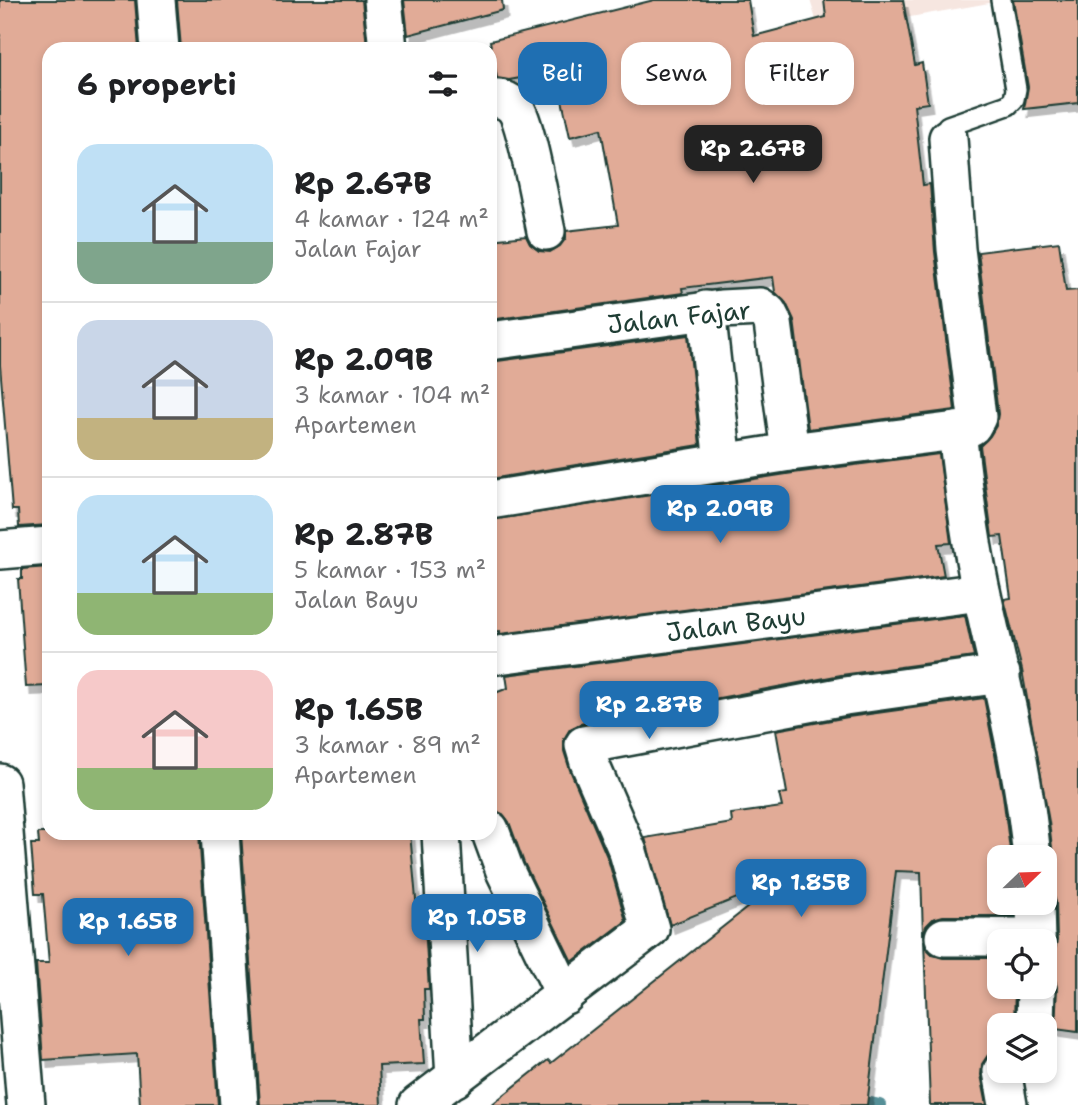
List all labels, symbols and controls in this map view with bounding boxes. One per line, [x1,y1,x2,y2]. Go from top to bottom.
chip: Beli [518,42,607,105]
chip: Sewa [621,42,731,105]
chip: Filter [745,42,854,105]
text: 6 properti [77,64,237,105]
icon: filters [424,65,462,103]
pin: Rp 2.67B [681,125,825,185]
text: Rp 2.67B [700,133,806,163]
text: Rp 2.67B [294,163,432,204]
icon: home [133,172,217,256]
text: 4 kamar · 124 m² [294,204,489,234]
text: Jalan Fajar [294,234,422,264]
street label: Jalan Fajar [605,292,752,341]
text: Rp 2.09B [294,339,433,380]
icon: home [133,348,217,432]
text: 3 kamar · 104 m² [294,380,490,410]
text: Apartemen [294,410,417,440]
pin: Rp 2.09B [648,486,792,545]
text: Rp 2.09B [667,493,773,523]
text: Rp 2.87B [294,514,433,555]
icon: home [133,523,217,607]
text: 5 kamar · 153 m² [294,555,486,585]
text: Jalan Bayu [294,585,418,615]
street label: Jalan Bayu [664,598,808,649]
pin: Rp 2.87B [577,682,721,741]
text: Rp 1.65B [294,689,423,730]
text: Rp 2.87B [596,689,702,719]
icon: home [133,698,217,782]
text: 3 kamar · 89 m² [294,730,481,760]
text: Apartemen [294,760,417,790]
north arrow [987,845,1057,915]
map controls [987,845,1057,1083]
pin: Rp 1.85B [729,860,873,919]
text: Rp 1.85B [751,867,851,897]
pin: Rp 1.05B [405,894,549,954]
pin: Rp 1.65B [56,898,200,958]
text: Rp 1.05B [427,902,527,932]
text: Rp 1.65B [78,906,178,936]
button: locate [987,929,1057,999]
button: layers [987,1013,1057,1083]

